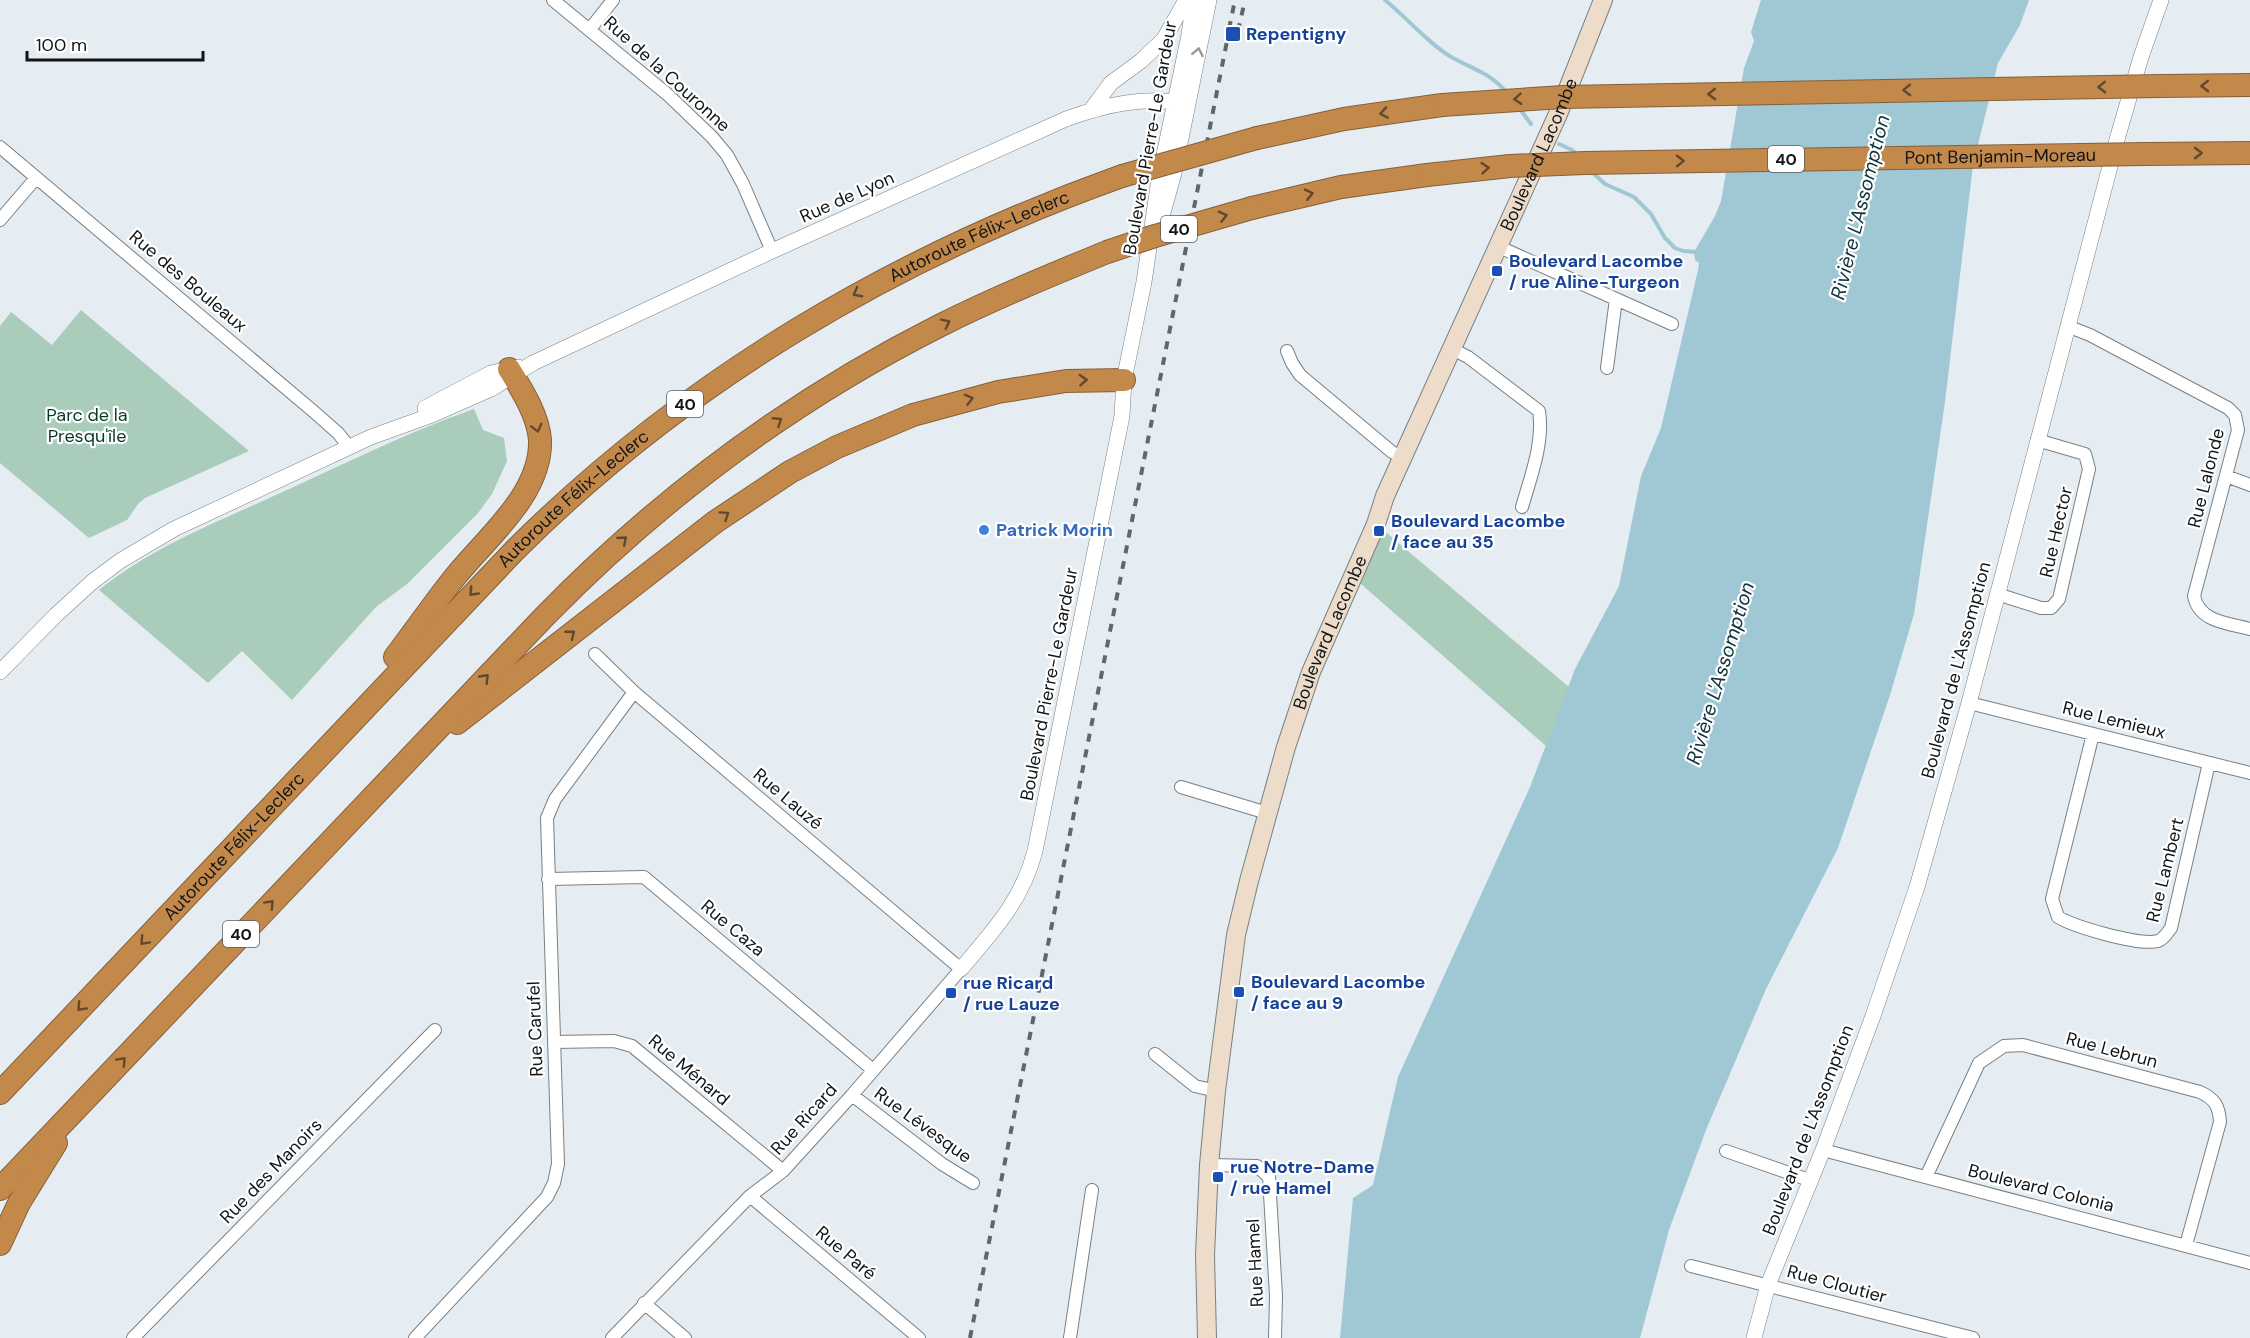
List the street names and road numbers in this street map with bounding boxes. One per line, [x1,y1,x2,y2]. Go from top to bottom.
street label: Rue de la Couronne [599,11,735,137]
street label: Boulevard Pierre-Le Gardeur [1118,19,1182,257]
street label: Boulevard Lacombe [1495,75,1583,235]
street label: Pont Benjamin-Moreau [1905,143,2096,170]
road number: 40 [1768,146,1804,172]
street label: Rue de Lyon [796,166,898,228]
street label: Autoroute Félix-Leclerc [885,185,1073,288]
road number: 40 [1161,216,1197,242]
street label: Rue des Bouleaux [124,225,252,337]
road number: 40 [667,391,703,417]
street label: Autoroute Félix-Leclerc [492,424,654,573]
street label: Rue Lalonde [2182,426,2230,530]
street label: Rue Hector [2034,484,2078,580]
street label: Boulevard Lacombe [1287,552,1373,713]
street label: Boulevard de L'Assomption [1915,559,1997,781]
street label: Boulevard Pierre-Le Gardeur [1015,565,1083,803]
street label: Rue Lemieux [2060,696,2168,744]
street label: Rue Lauzé [748,763,828,835]
street label: Autoroute Félix-Leclerc [158,767,310,926]
street label: Rue Lambert [2140,815,2190,925]
street label: Rue Caza [696,894,770,962]
road number: 40 [223,921,259,947]
street label: Rue Carufel [521,981,549,1077]
street label: Boulevard de L'Assomption [1757,1021,1859,1239]
street label: Rue Lebrun [2064,1026,2160,1074]
street label: Rue Ménard [643,1029,735,1111]
street label: Rue Ricard [765,1078,843,1160]
street label: Rue Lévesque [869,1081,977,1169]
street label: Rue des Manoirs [215,1113,327,1229]
street label: Boulevard Colonia [1965,1158,2117,1218]
street label: Rue Hamel [1241,1218,1269,1308]
street label: Rue Paré [811,1221,881,1285]
street label: Rue Cloutier [1785,1259,1890,1309]

